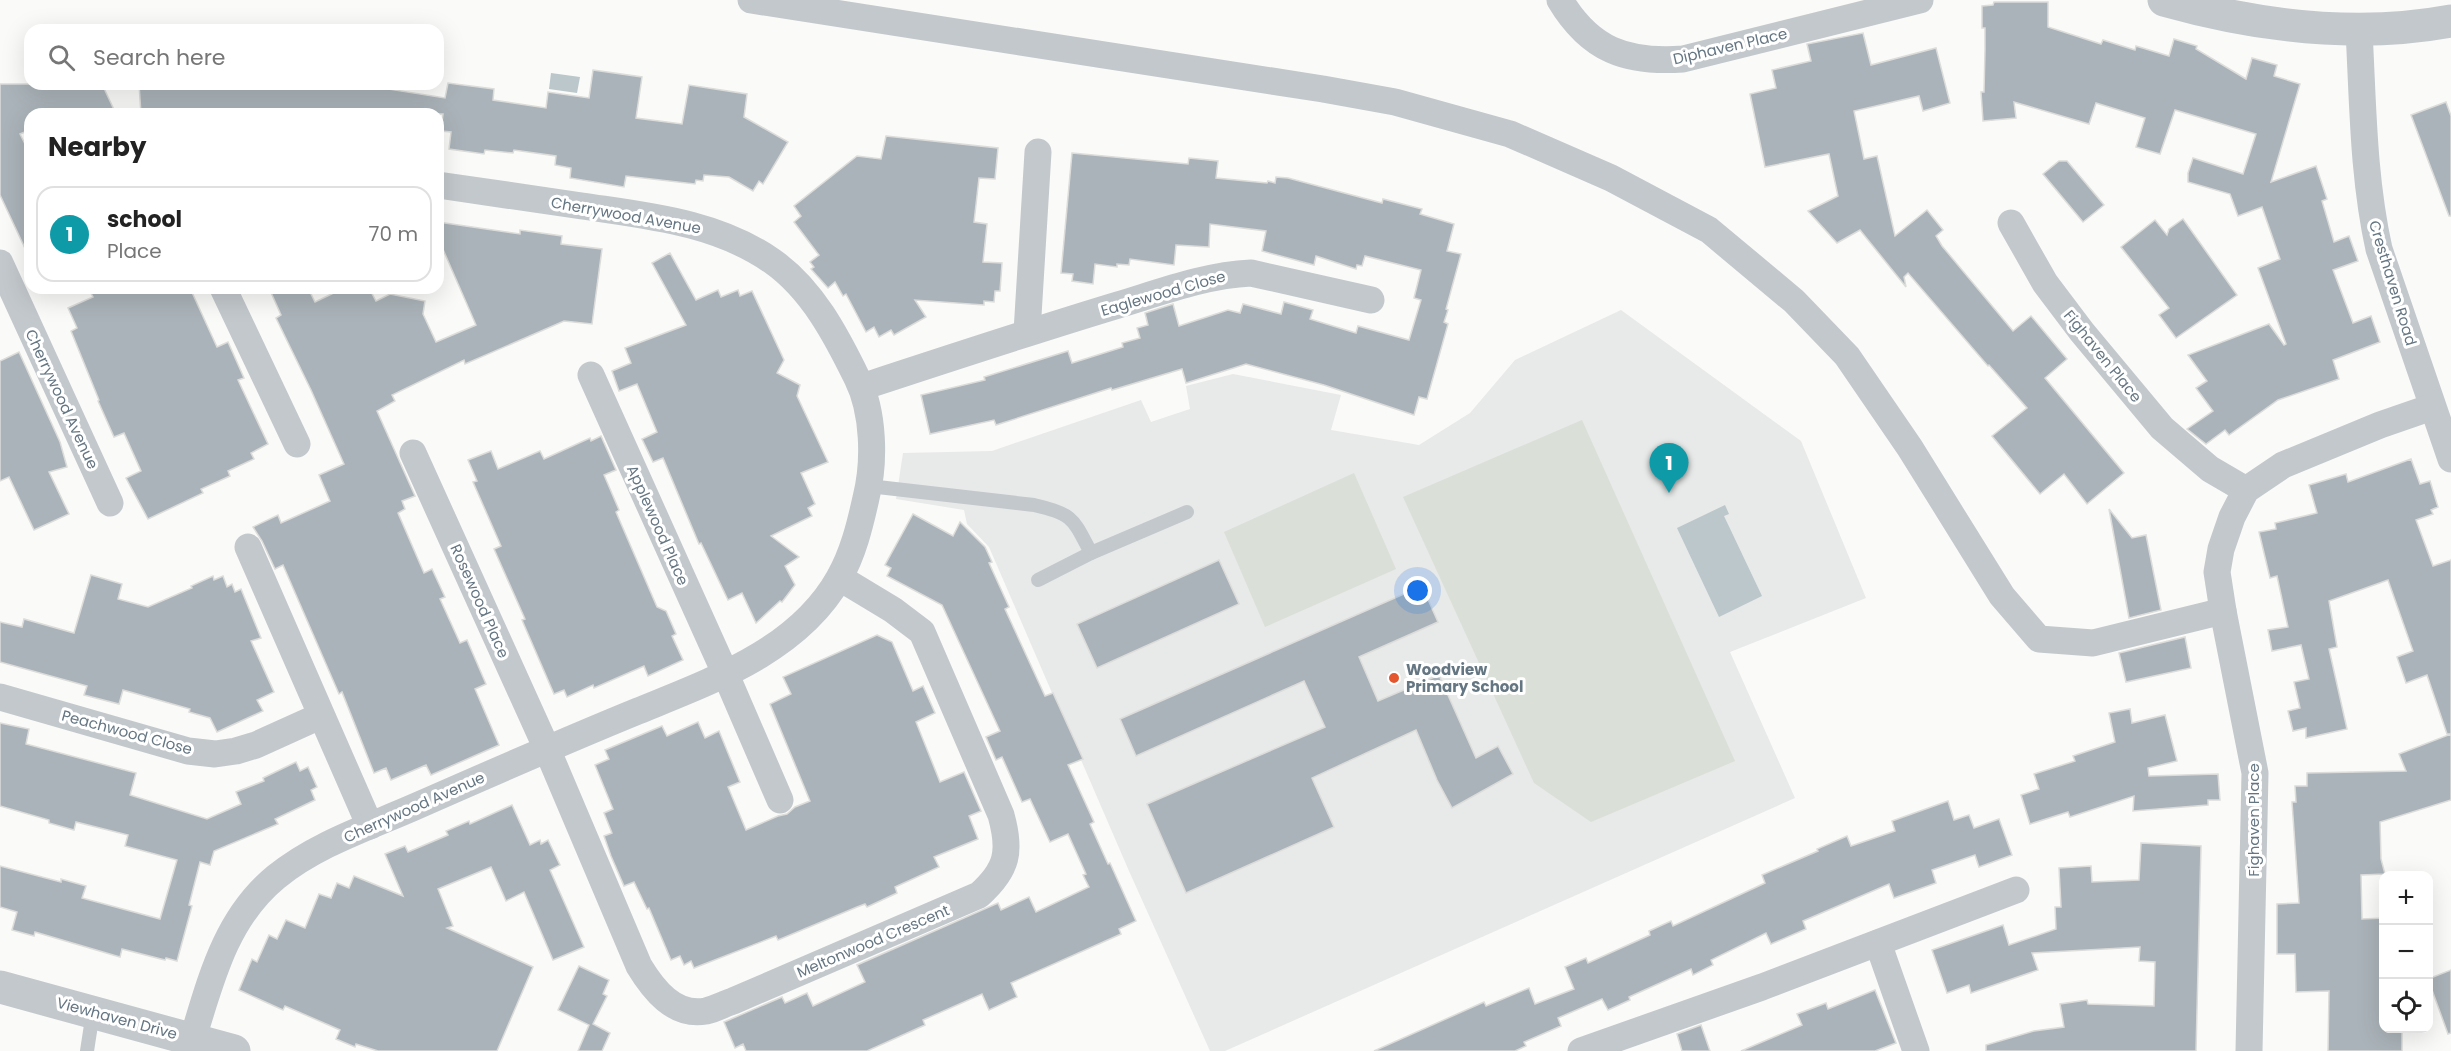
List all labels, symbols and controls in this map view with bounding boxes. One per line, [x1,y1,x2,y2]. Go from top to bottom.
street label: Diphaven Place [1671,23,1789,69]
search box [24,24,444,90]
icon: search [45,41,78,74]
text: Search here [93,42,226,73]
text: Nearby [48,129,146,165]
street label: Cherrywood Avenue [549,191,703,239]
text: school [107,204,182,235]
street label: Cresthaven Road [2364,218,2422,348]
text: 1 [66,220,73,248]
text: 70 m [369,220,418,248]
text: Place [107,237,162,265]
street label: Eaglewood Close [1098,265,1228,321]
street label: Fighaven Place [2059,305,2147,407]
street label: Cherrywood Avenue [20,326,104,472]
pin: 1 [1650,444,1688,493]
street label: Applewood Place [622,461,694,589]
street label: Rosewood Place [446,541,514,661]
your location [1403,576,1432,605]
place label: Woodview Primary School [1406,659,1523,697]
marker: Woodview Primary School [1387,671,1401,685]
street label: Peachwood Close [59,704,195,760]
street label: Fighaven Place [2243,763,2264,877]
street label: Cherrywood Avenue [340,766,488,848]
map controls [2379,871,2433,1033]
button: + [2379,871,2433,925]
street label: Meltonwood Crescent [793,899,953,983]
button: − [2379,925,2433,979]
button: locate [2379,979,2433,1033]
street label: Viewhaven Drive [54,992,180,1044]

